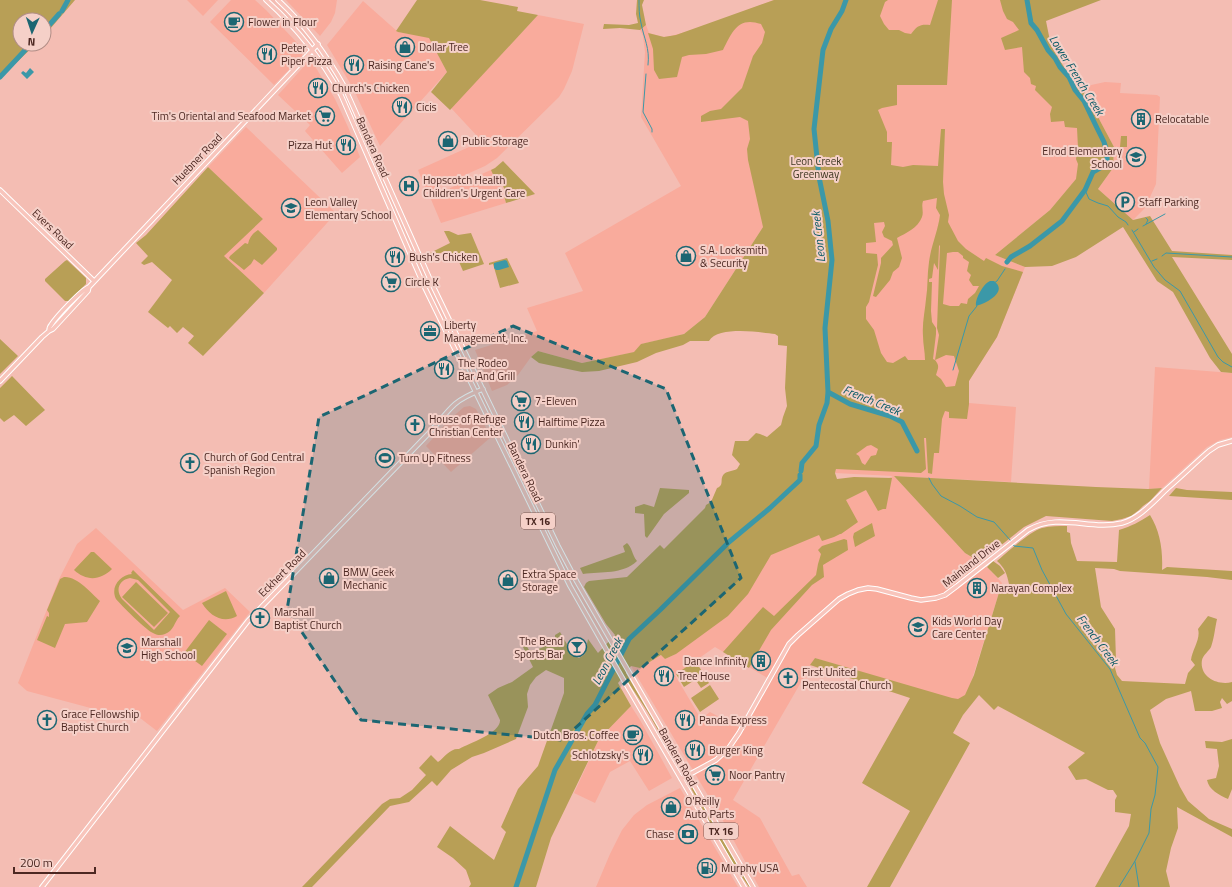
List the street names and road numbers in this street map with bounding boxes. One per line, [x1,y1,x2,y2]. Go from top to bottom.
street label: Bandera Road [352,114,394,180]
street label: Huebner Road [168,130,226,188]
street label: Evers Road [29,205,77,253]
street label: Bandera Road [504,439,547,505]
road number: TX 16 [521,513,555,529]
street label: Mainland Drive [939,535,1004,591]
street label: Eckhert Road [255,546,309,600]
street label: Bandera Road [655,725,701,789]
road number: TX 16 [704,823,738,839]

